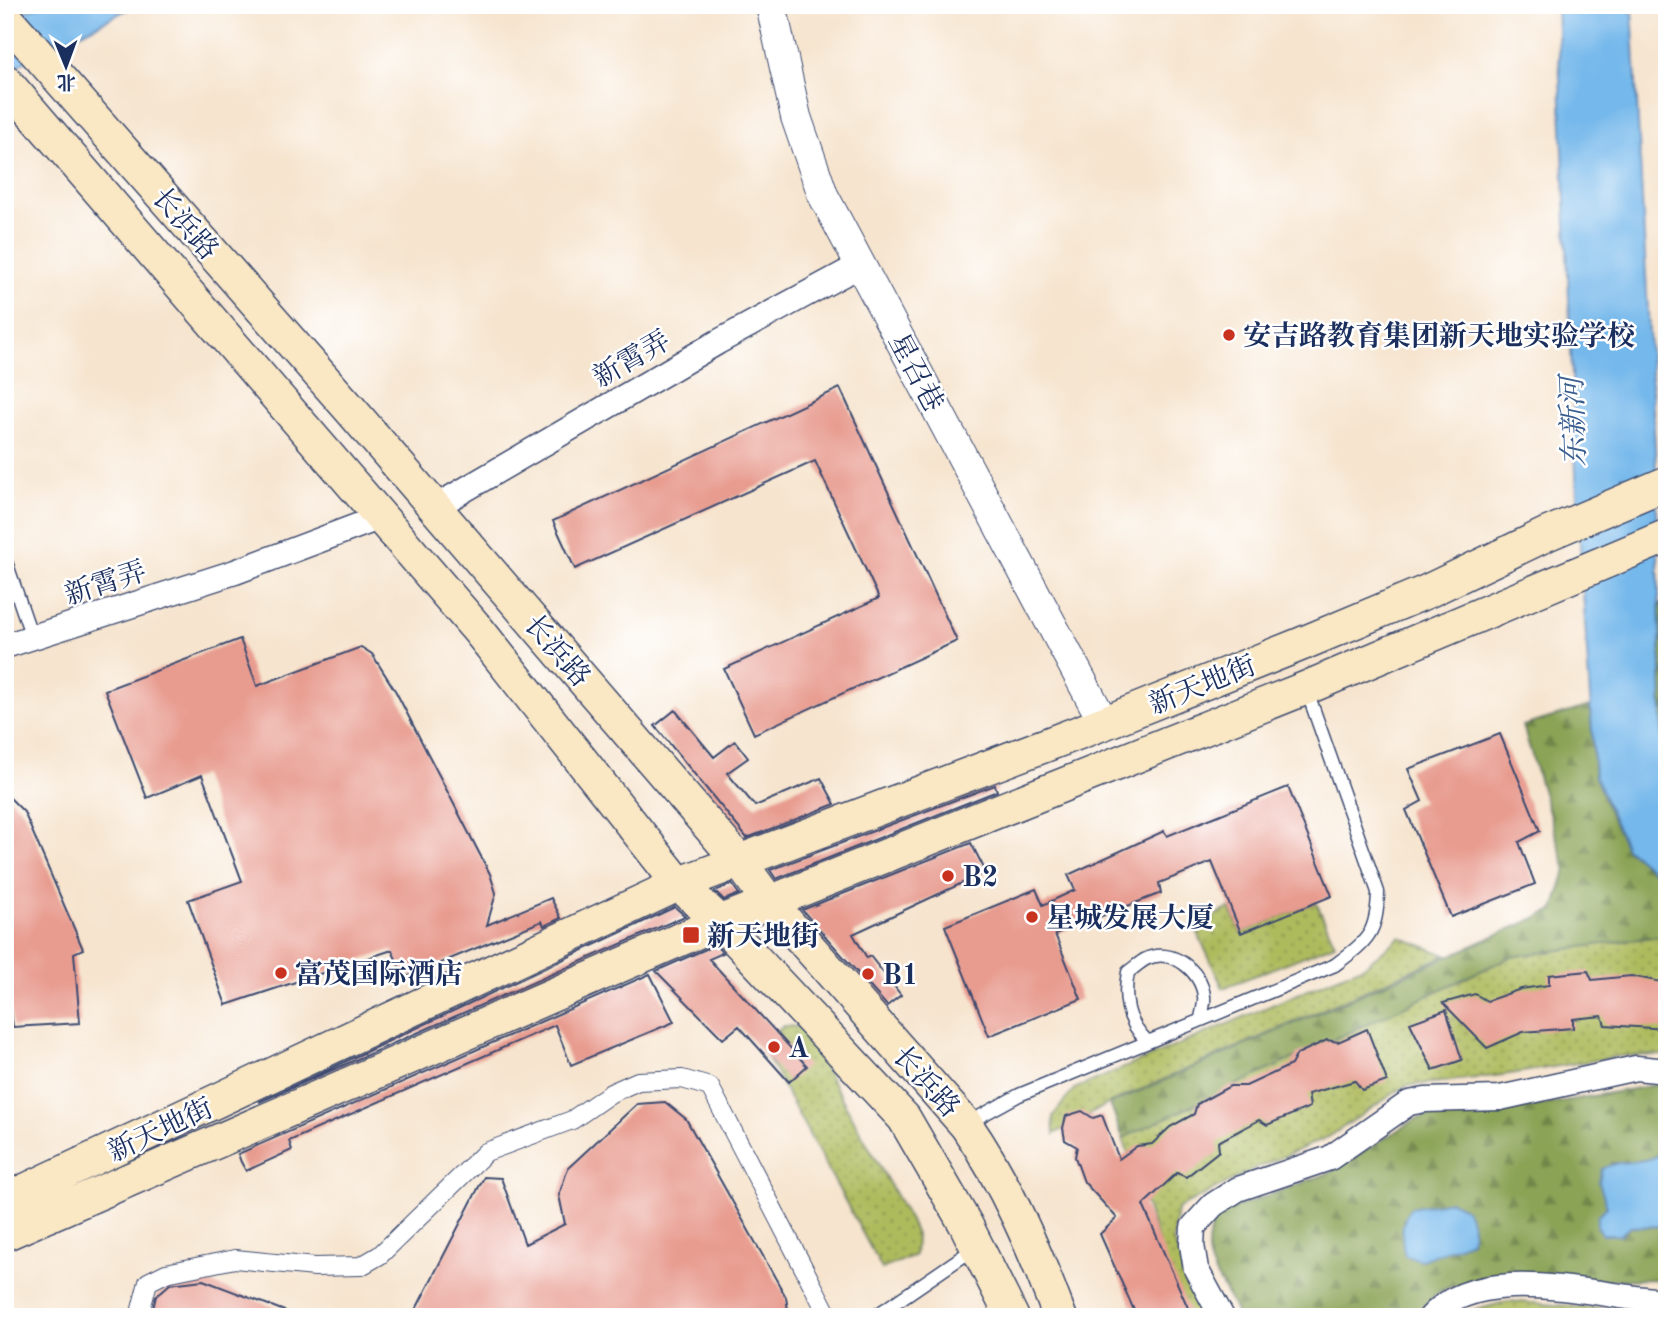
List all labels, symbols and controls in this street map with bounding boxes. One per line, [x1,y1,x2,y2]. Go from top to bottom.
north arrow [32,32,102,102]
text: 北 [57,71,76,92]
street label: 长浜路 [146,182,224,266]
place label: 安吉路教育集团新天地实验学校 [1243,320,1635,352]
street label: 新霄弄 [588,325,676,394]
marker: 安吉路教育集团新天地实验学校 [1221,327,1237,343]
street label: 星召巷 [882,328,949,417]
water label: 东新河 [1555,371,1592,468]
street label: 新霄弄 [61,556,150,611]
street label: 长浜路 [518,609,596,693]
street label: 新天地街 [1145,650,1260,721]
place label: B2 [962,865,998,893]
marker: B2 [940,868,956,884]
place label: 星城发展大厦 [1046,903,1214,934]
marker: 星城发展大厦 [1024,909,1040,925]
place label: 新天地街 [707,921,819,952]
marker: 新天地街 [681,925,701,945]
place label: 富茂国际酒店 [295,958,463,990]
place label: B1 [882,963,918,991]
marker: 富茂国际酒店 [273,965,289,981]
marker: B1 [860,966,876,982]
place label: A [788,1036,809,1064]
marker: A [766,1039,782,1055]
street label: 长浜路 [886,1040,966,1124]
street label: 新天地街 [103,1093,218,1168]

